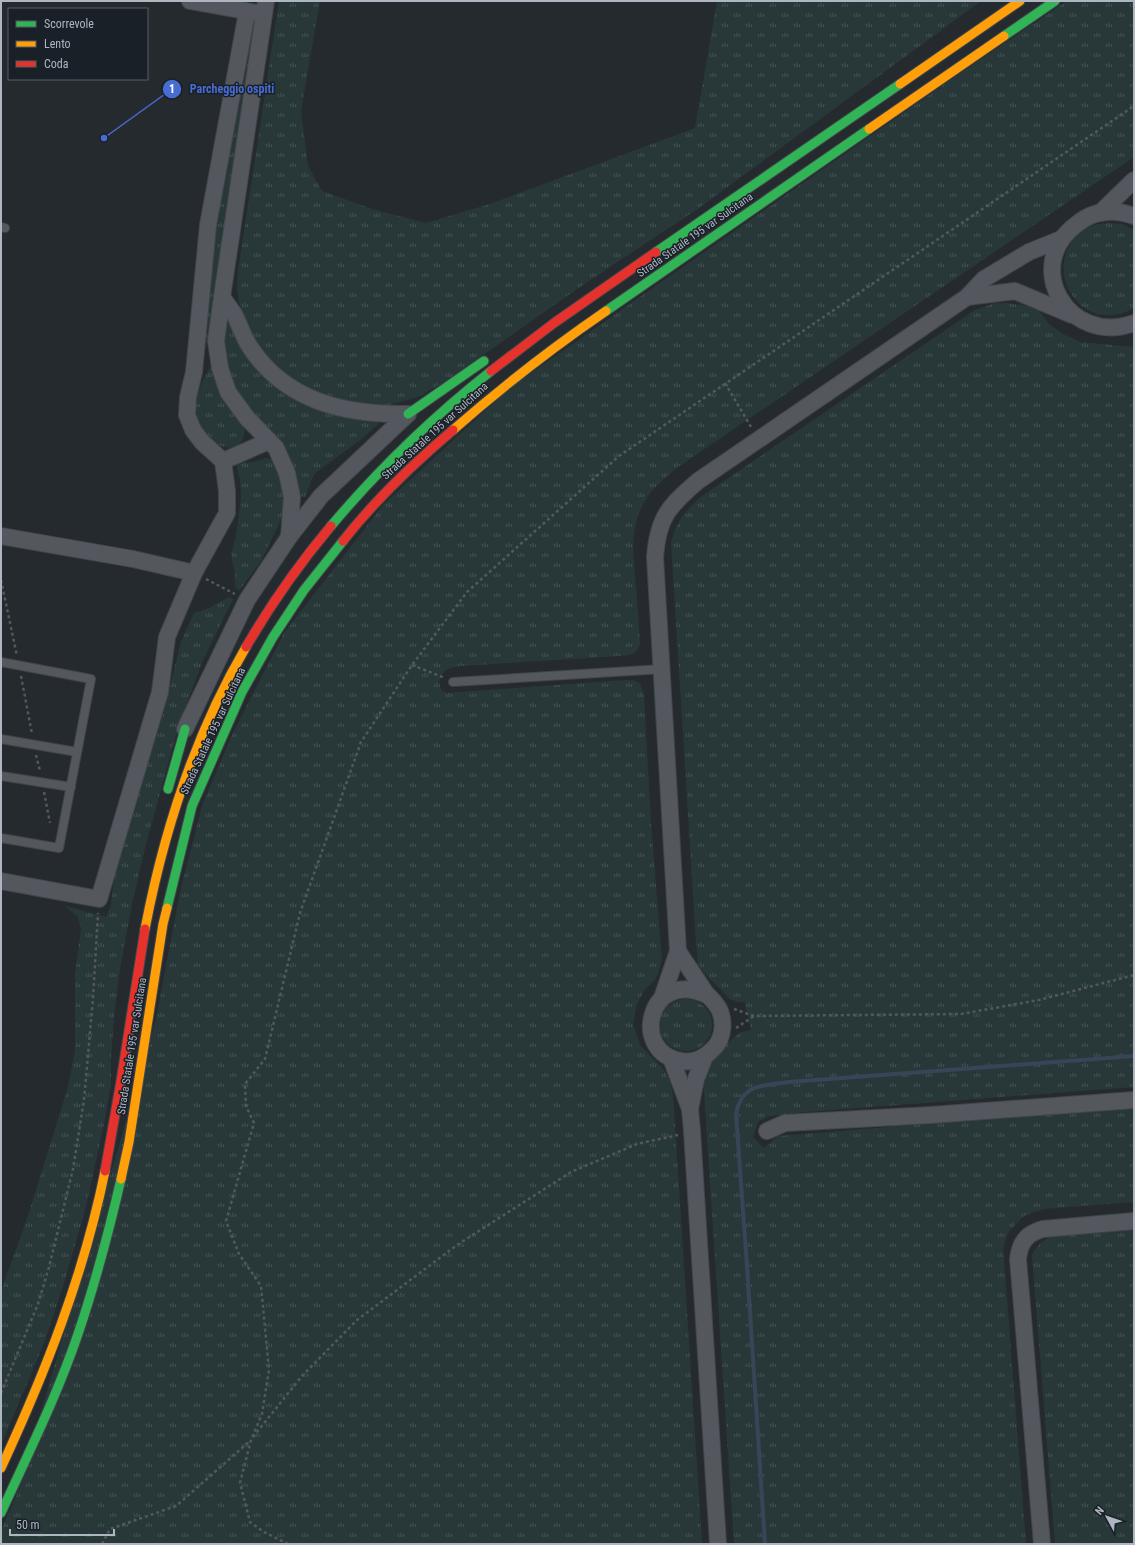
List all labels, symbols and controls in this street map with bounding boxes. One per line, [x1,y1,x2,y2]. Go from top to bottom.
legend [8,8,148,80]
text: Scorrevole [44,17,94,31]
text: Lento [44,37,71,51]
text: Coda [44,57,69,71]
callout: Parcheggio ospiti [162,77,283,101]
text: 1 [169,82,175,96]
text: Parcheggio ospiti [190,82,274,96]
street label: Strada Statale 195 var Sulcitana [635,190,755,280]
street label: Strada Statale 195 var Sulcitana [379,380,491,482]
street label: Strada Statale 195 var Sulcitana [178,666,248,796]
street label: Strada Statale 195 var Sulcitana [115,977,149,1115]
north arrow [1087,1497,1127,1537]
text: N [1093,1504,1107,1518]
scale bar [10,1511,114,1537]
text: 50 m [16,1518,40,1532]

